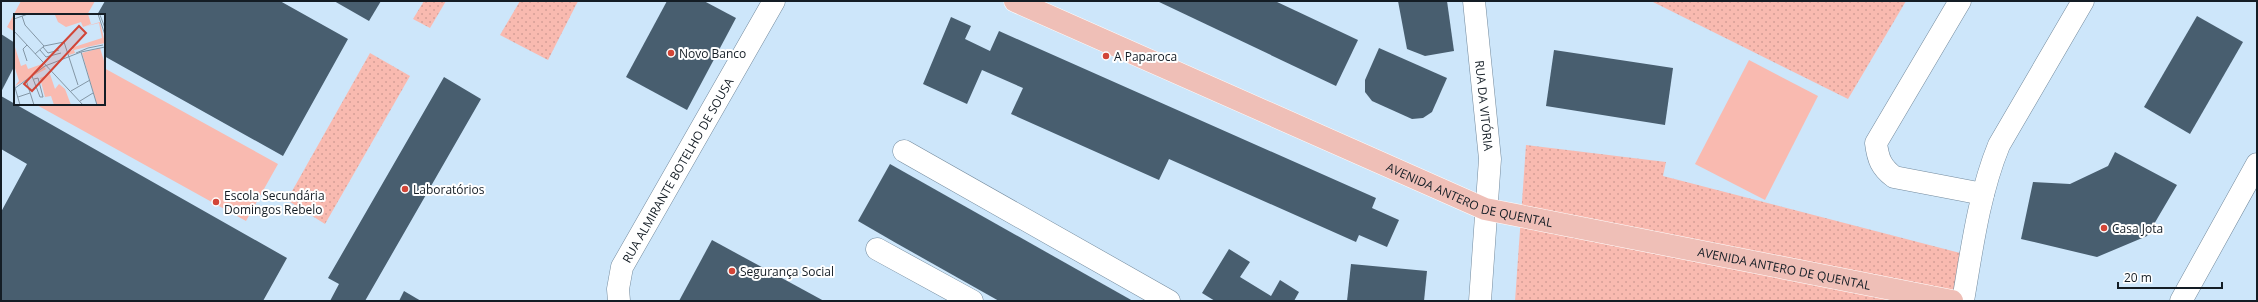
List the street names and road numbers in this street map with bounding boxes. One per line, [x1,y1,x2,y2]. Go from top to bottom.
street label: RUA DA VITÓRIA [1472,59,1498,152]
street label: RUA ALMIRANTE BOTELHO DE SOUSA [618,74,737,266]
street label: AVENIDA ANTERO DE QUENTAL [1384,158,1554,231]
street label: AVENIDA ANTERO DE QUENTAL [1696,243,1872,293]

